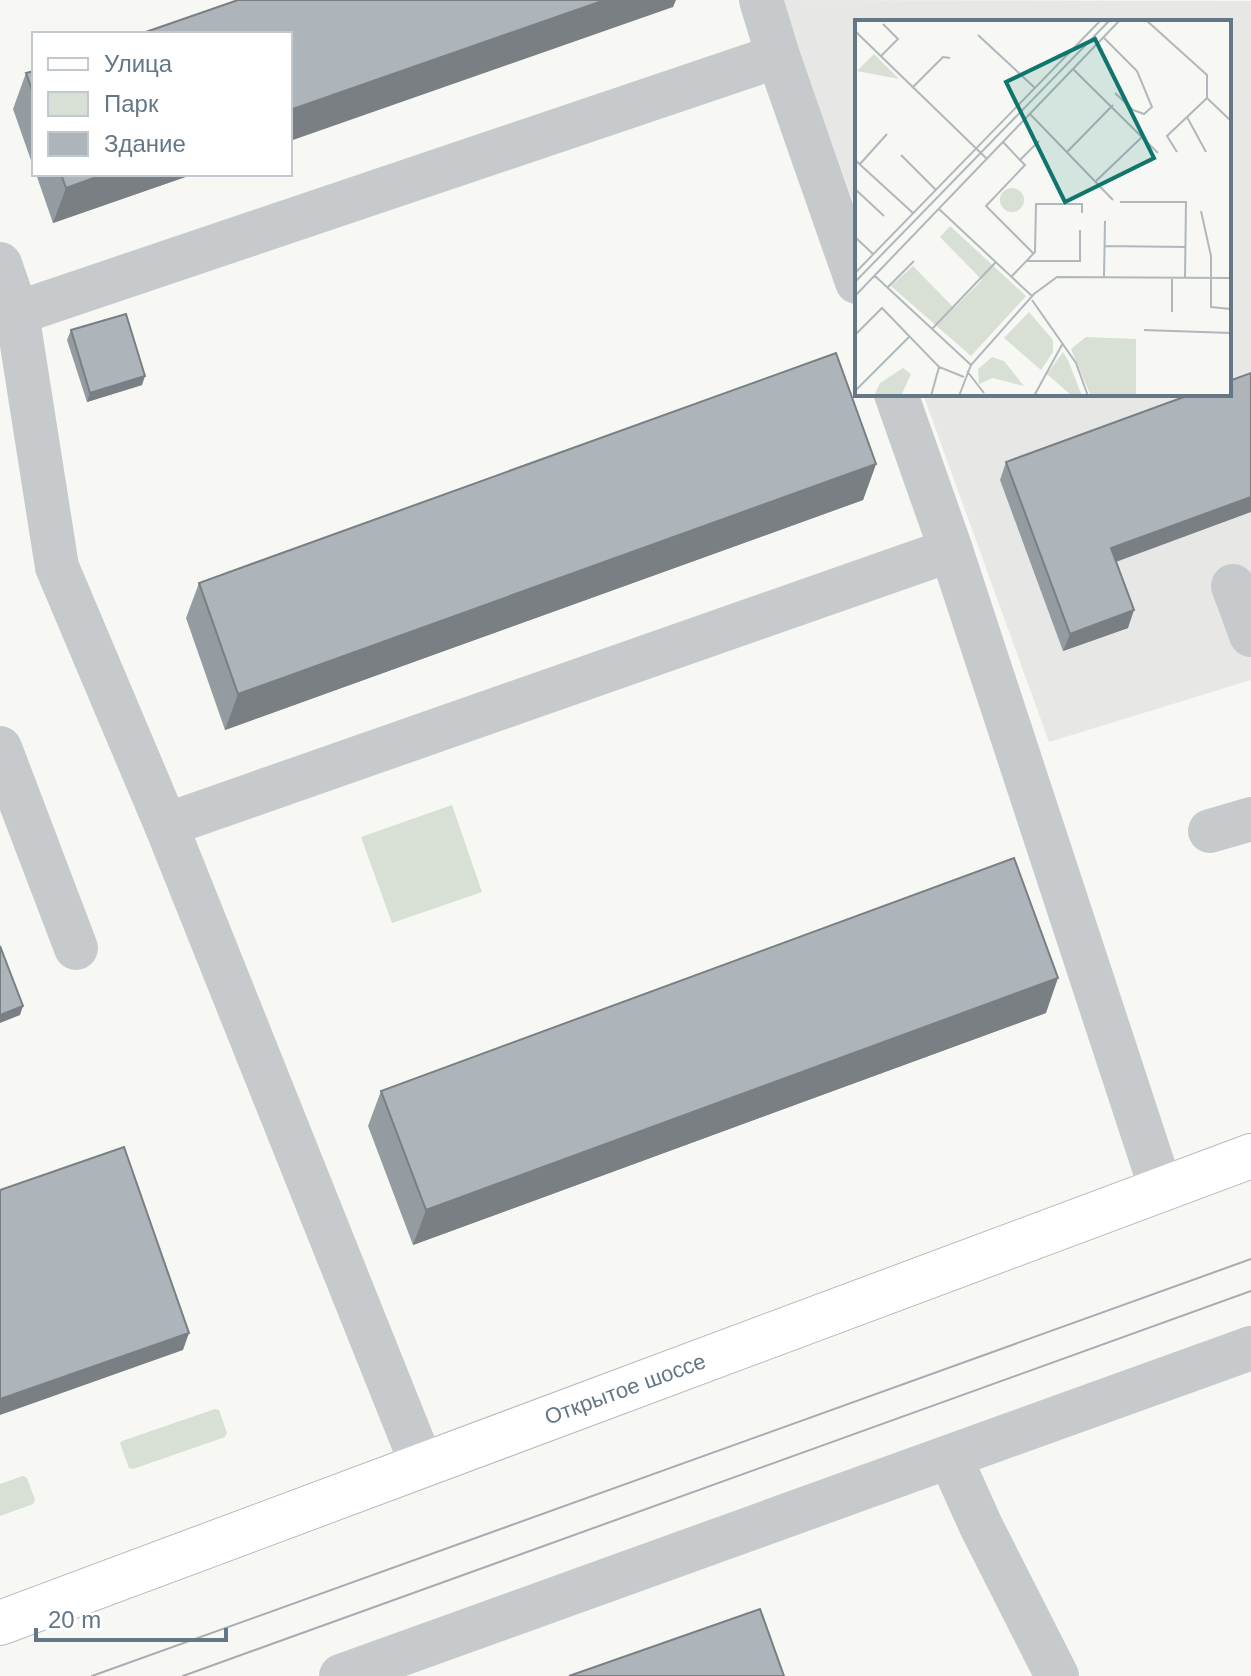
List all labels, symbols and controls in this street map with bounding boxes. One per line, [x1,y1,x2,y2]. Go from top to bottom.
inset map [855,20,1231,396]
legend [32,32,292,176]
text: Улица [104,50,173,77]
text: Парк [104,90,159,117]
text: Здание [104,130,186,157]
street label: Открытое шоссе [541,1348,709,1430]
scale bar [36,1592,226,1642]
text: 20 m [48,1606,101,1633]

